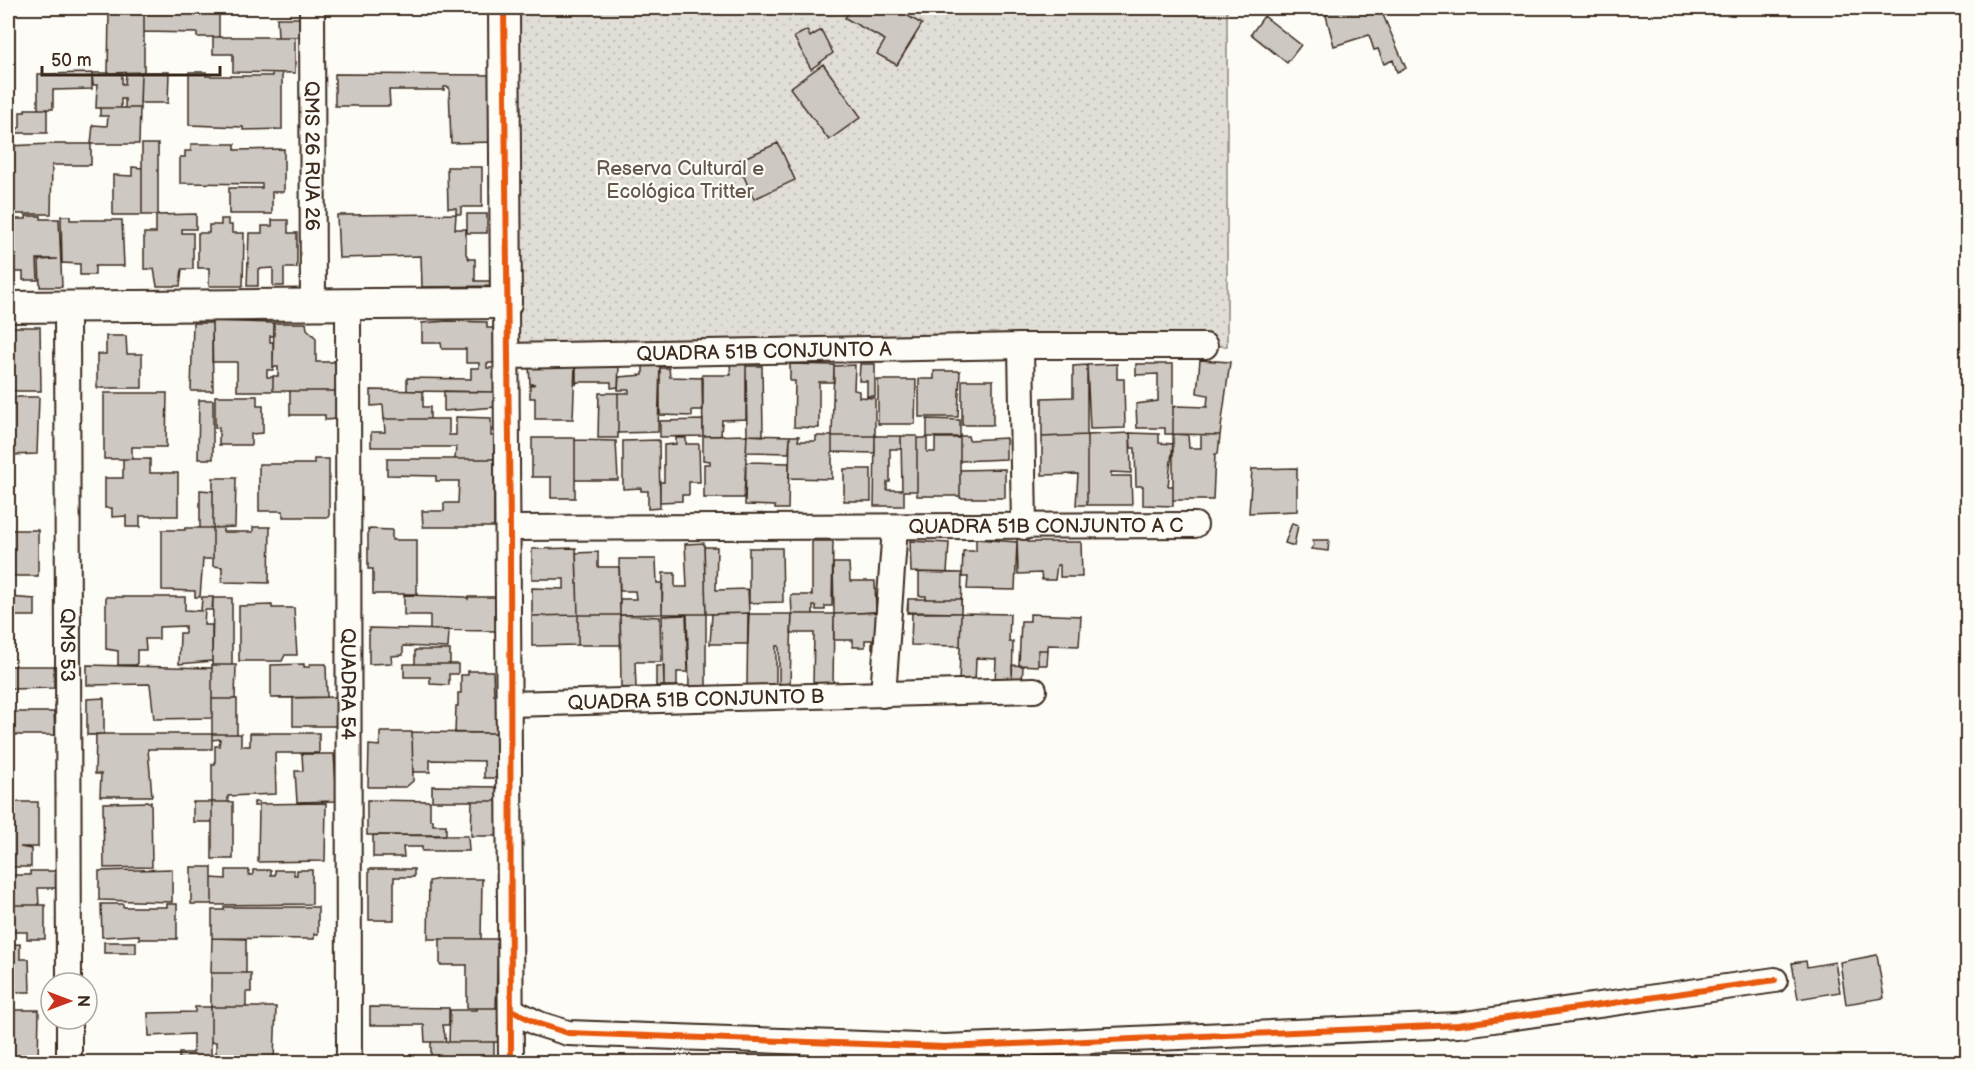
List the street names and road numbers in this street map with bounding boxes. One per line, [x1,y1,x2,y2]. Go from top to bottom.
street label: QMS 26 RUA 26 [299,81,324,231]
street label: QUADRA 51B CONJUNTO A [636,338,893,366]
street label: QUADRA 51B CONJUNTO A C [908,514,1184,539]
street label: QMS 53 [55,608,79,682]
street label: QUADRA 54 [335,628,360,740]
street label: QUADRA 51B CONJUNTO B [567,685,825,715]

